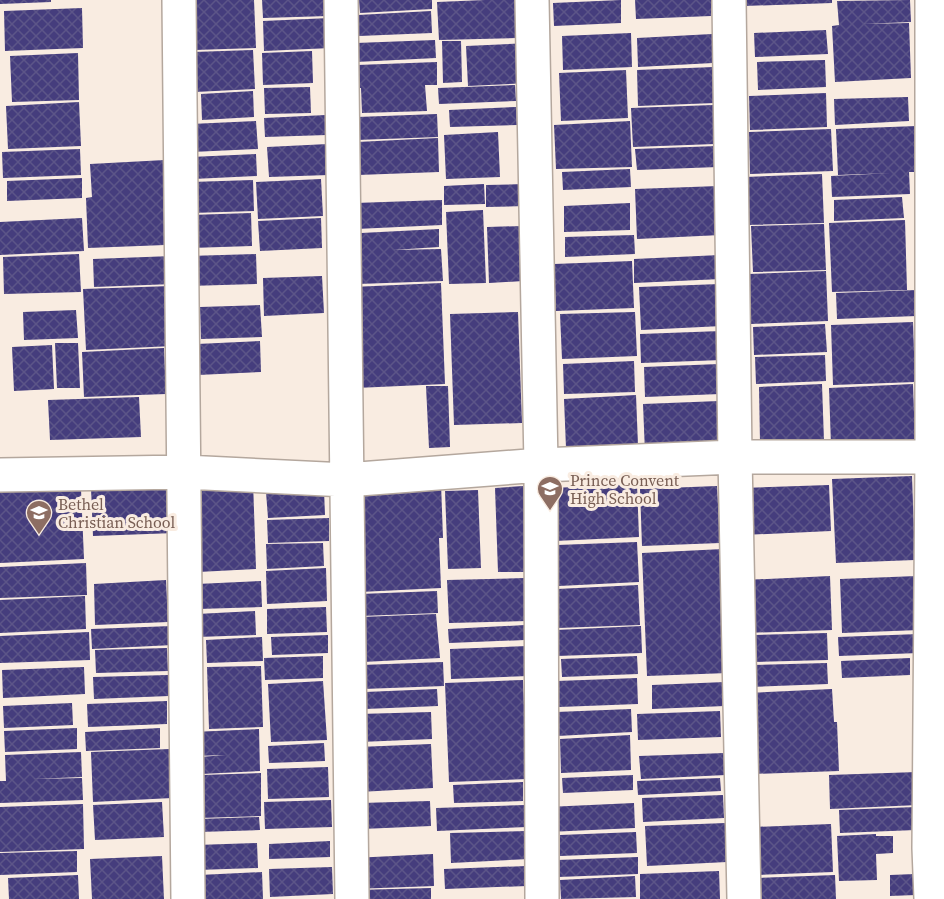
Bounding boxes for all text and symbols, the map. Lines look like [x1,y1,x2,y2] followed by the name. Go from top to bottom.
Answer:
[570,469,680,509] place label: Prince Convent High School
[535,474,565,512] school or university icon: Prince Convent High School
[58,493,175,533] place label: Bethel Christian School
[24,498,54,536] school or university icon: Bethel Christian School

